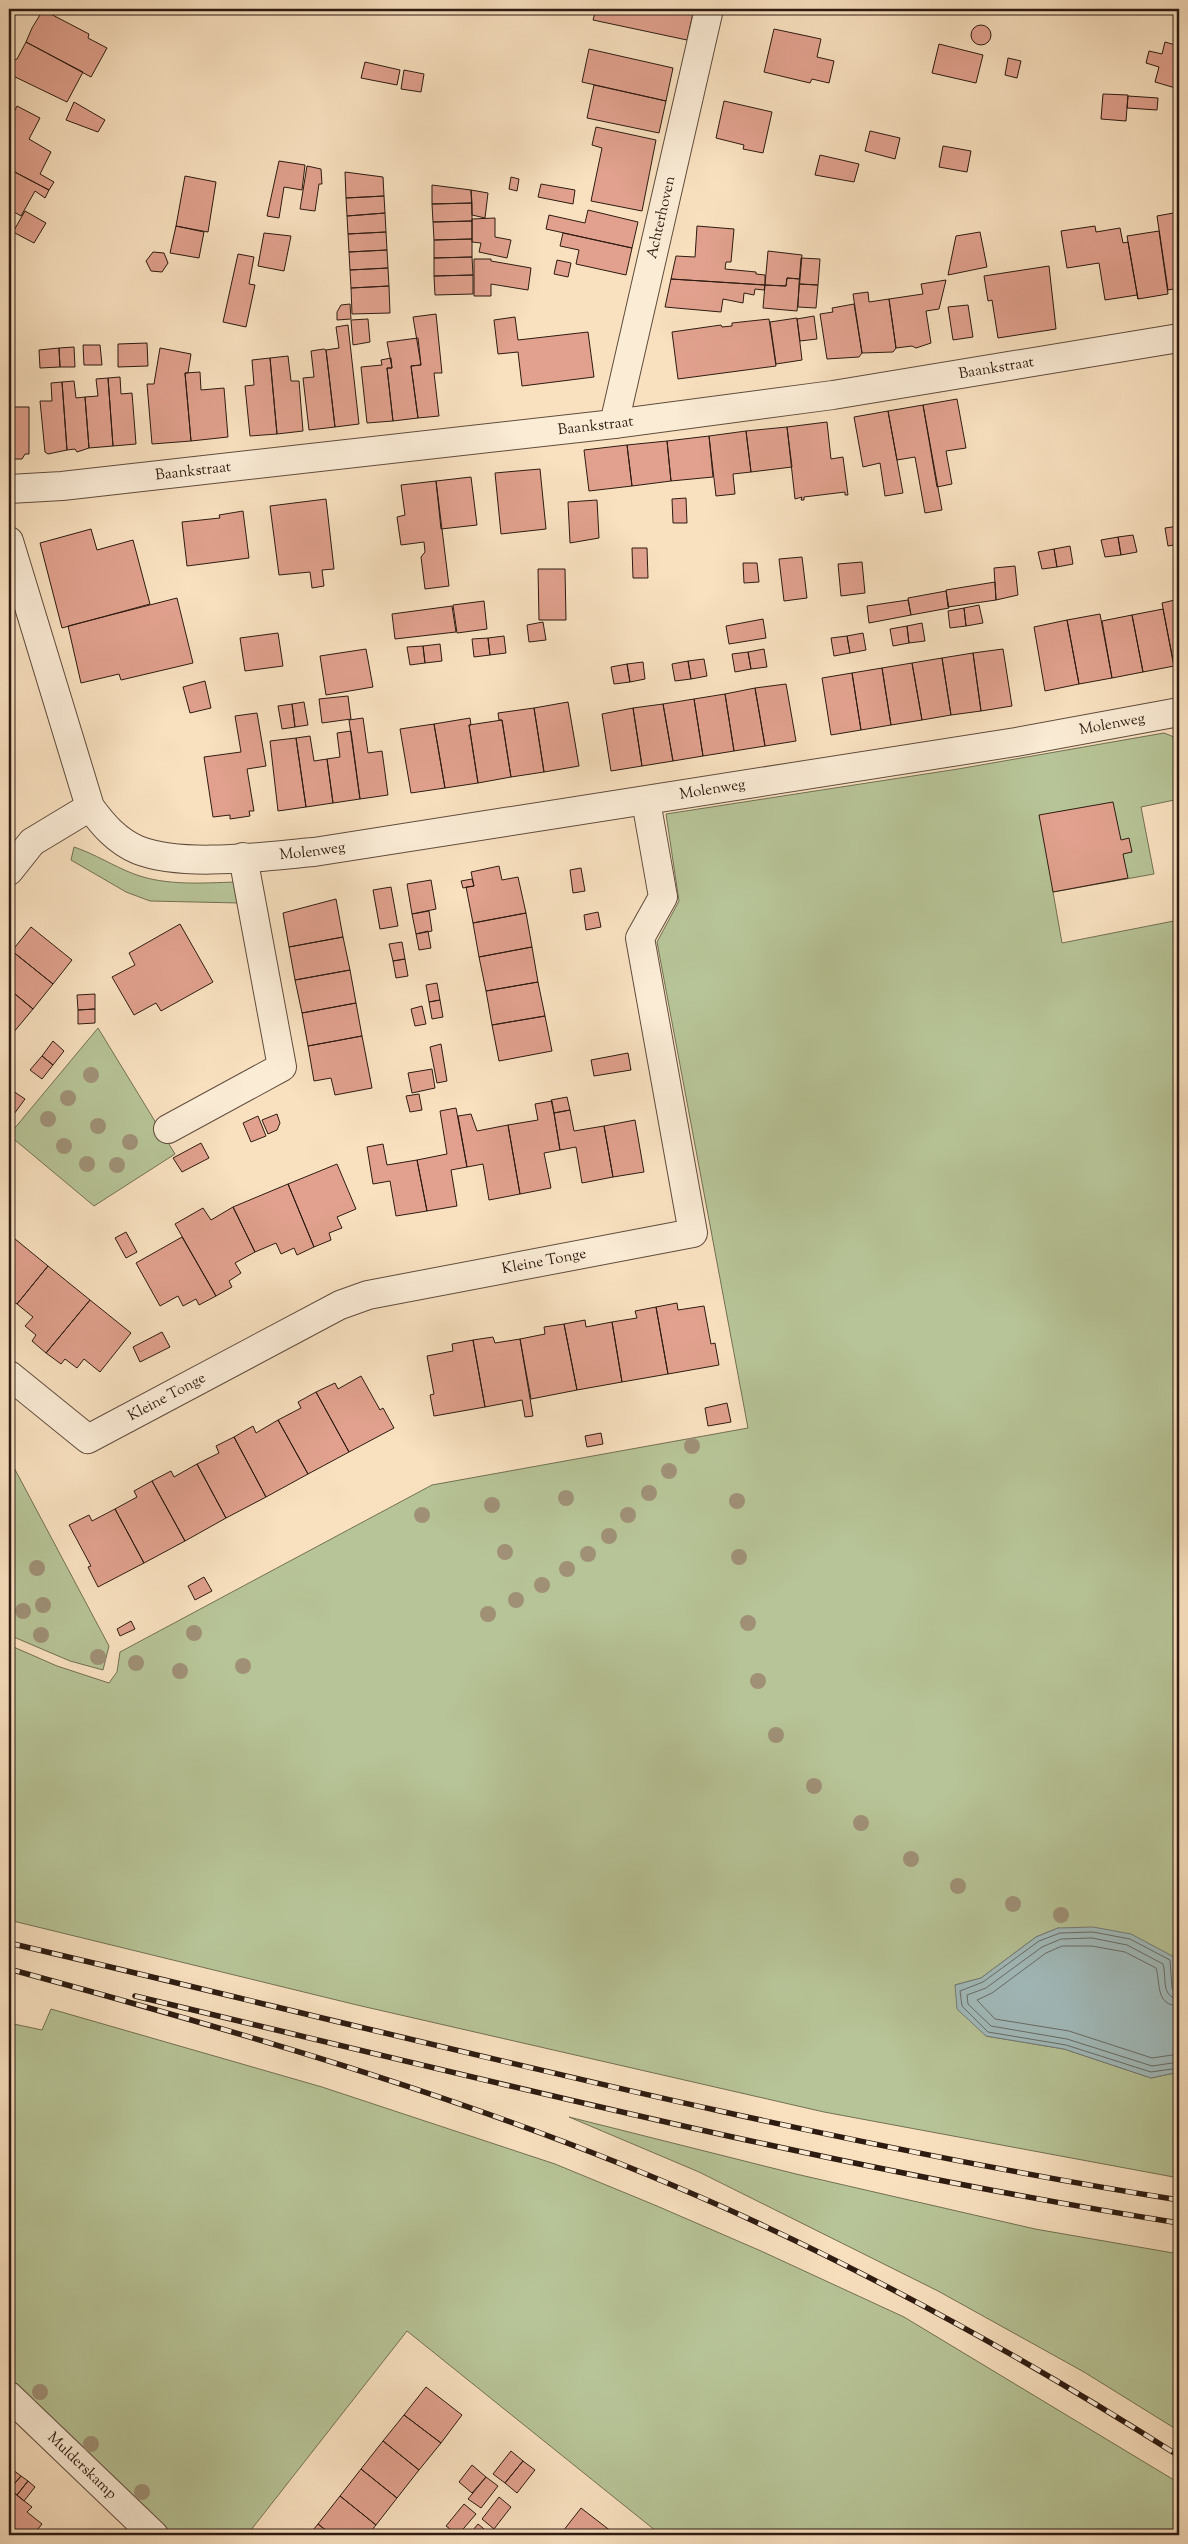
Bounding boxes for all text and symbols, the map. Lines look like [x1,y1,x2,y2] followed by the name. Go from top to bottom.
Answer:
[642,174,681,261] street label: Achterhoven
[957,352,1035,385] street label: Baankstraat
[557,411,635,441] street label: Baankstraat
[154,457,232,486] street label: Baankstraat
[1078,708,1147,741] street label: Molenweg
[678,774,747,805] street label: Molenweg
[279,837,347,866] street label: Molenweg
[500,1243,588,1280] street label: Kleine Tonge
[124,1368,210,1426] street label: Kleine Tonge
[43,2428,121,2504] street label: Mulderskamp

